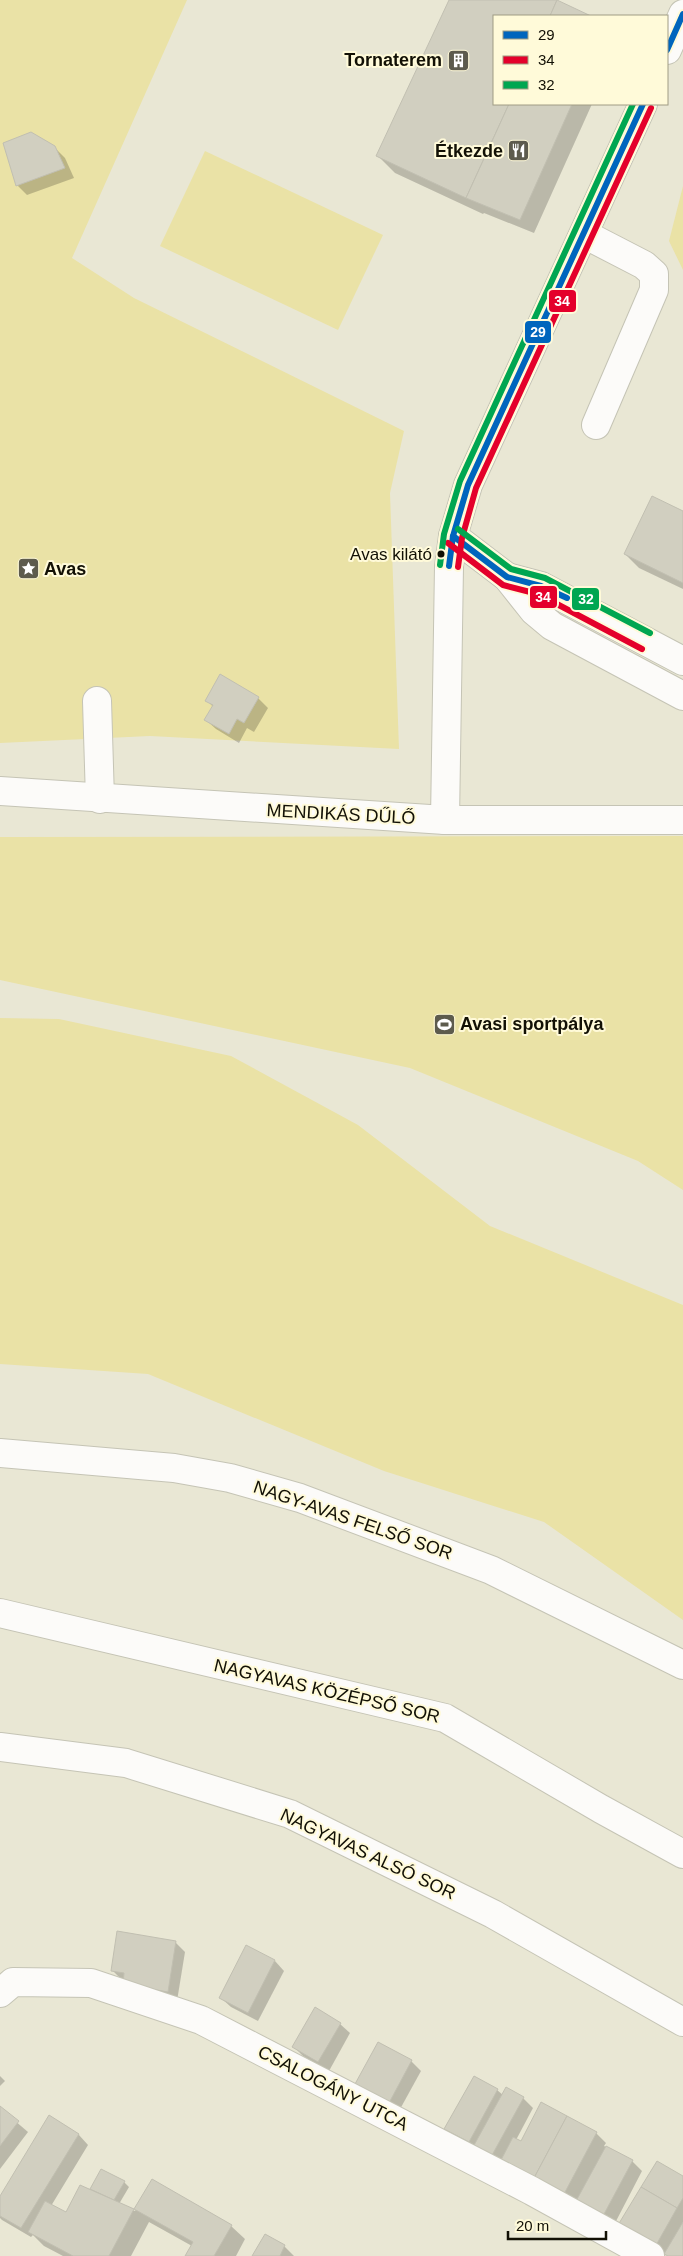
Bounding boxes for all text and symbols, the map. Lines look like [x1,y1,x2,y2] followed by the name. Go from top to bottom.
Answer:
[493,15,668,105] legend
[538,26,555,43] text: 29
[446,48,470,72] building icon: Tornaterem
[344,50,442,70] place label: Tornaterem
[538,51,555,68] text: 34
[538,76,555,93] text: 32
[507,139,531,163] restaurant icon: Étkezde
[435,140,503,161] place label: Étkezde
[548,289,577,313] line badge: 34
[554,293,570,309] text: 34
[524,320,552,344] line badge: 29
[530,324,546,340] text: 29
[350,545,432,564] place label: Avas kilátó
[436,549,446,559] marker: Avas kilátó
[16,557,40,581] place icon: Avas
[44,559,86,579] place label: Avas
[529,585,558,609] line badge: 34
[571,587,600,611] line badge: 32
[535,589,551,605] text: 34
[578,591,594,607] text: 32
[266,799,416,828] street label: MENDIKÁS DŰLŐ
[432,1012,456,1036] sports icon: Avasi sportpálya
[460,1014,604,1034] place label: Avasi sportpálya
[251,1476,455,1563] street label: NAGY-AVAS FELSŐ SOR
[212,1654,442,1727] street label: NAGYAVAS KÖZÉPSŐ SOR
[277,1804,459,1903] street label: NAGYAVAS ALSÓ SOR
[255,2041,411,2135] street label: CSALOGÁNY UTCA
[508,2208,606,2240] scale bar
[516,2217,549,2234] text: 20 m

